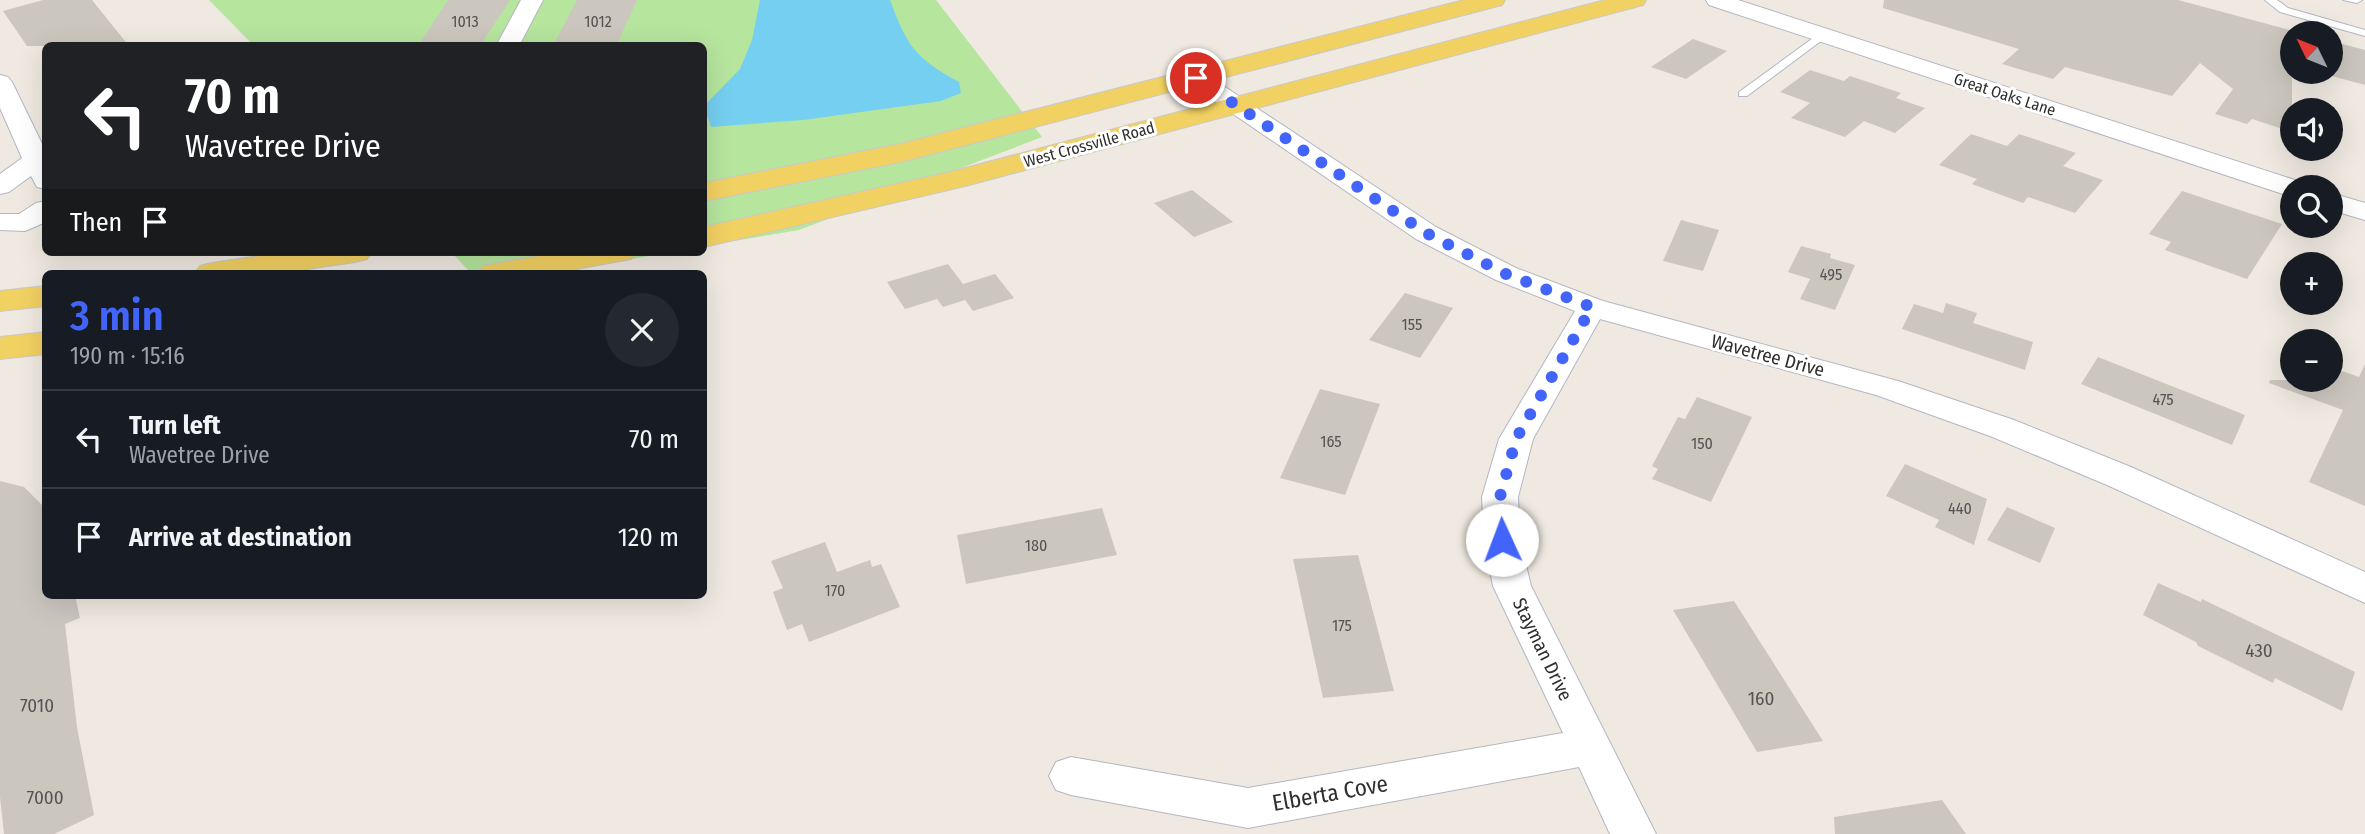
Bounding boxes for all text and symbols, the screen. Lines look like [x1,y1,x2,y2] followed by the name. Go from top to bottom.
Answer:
[451,12,479,31] house number: 1013
[584,12,612,31] house number: 1012
[2280,21,2343,84] north arrow
[2280,21,2343,392] map controls
[1166,48,1226,108] pin
[1177,59,1215,97] icon: arrive
[185,67,280,126] text: 70 m
[1952,69,2058,120] street label: Great Oaks Lane
[70,70,161,161] icon: left
[2280,98,2343,161] button: sound
[1022,118,1157,171] street label: West Crossville Road
[185,127,381,165] text: Wavetree Drive
[2280,175,2343,238] button: search
[136,203,174,241] icon: arrive
[70,207,122,238] text: Then
[2280,252,2343,315] button: +
[1820,265,1842,284] house number: 495
[70,291,164,341] text: 3 min
[605,293,679,367] button: close
[1402,315,1422,334] house number: 155
[1709,329,1827,382] street label: Wavetree Drive
[2280,329,2343,392] button: −
[70,342,185,370] text: 190 m · 15:16
[2152,390,2174,409] house number: 475
[129,410,221,441] text: Turn left
[70,420,108,458] icon: left
[629,424,679,455] text: 70 m
[1320,432,1342,451] house number: 165
[1691,434,1713,453] house number: 150
[129,441,270,469] text: Wavetree Drive
[1948,499,1972,518] house number: 440
[1465,503,1539,577] position arrow
[70,518,108,556] icon: arrive
[129,522,352,553] text: Arrive at destination
[618,522,679,553] text: 120 m
[1025,536,1047,555] house number: 180
[825,581,845,600] house number: 170
[1508,594,1577,704] street label: Stayman Drive
[1332,616,1352,635] house number: 175
[2245,639,2273,662] house number: 430
[1748,687,1774,710] house number: 160
[20,694,54,717] house number: 7010
[1270,769,1390,817] street label: Elberta Cove
[26,786,64,809] house number: 7000

